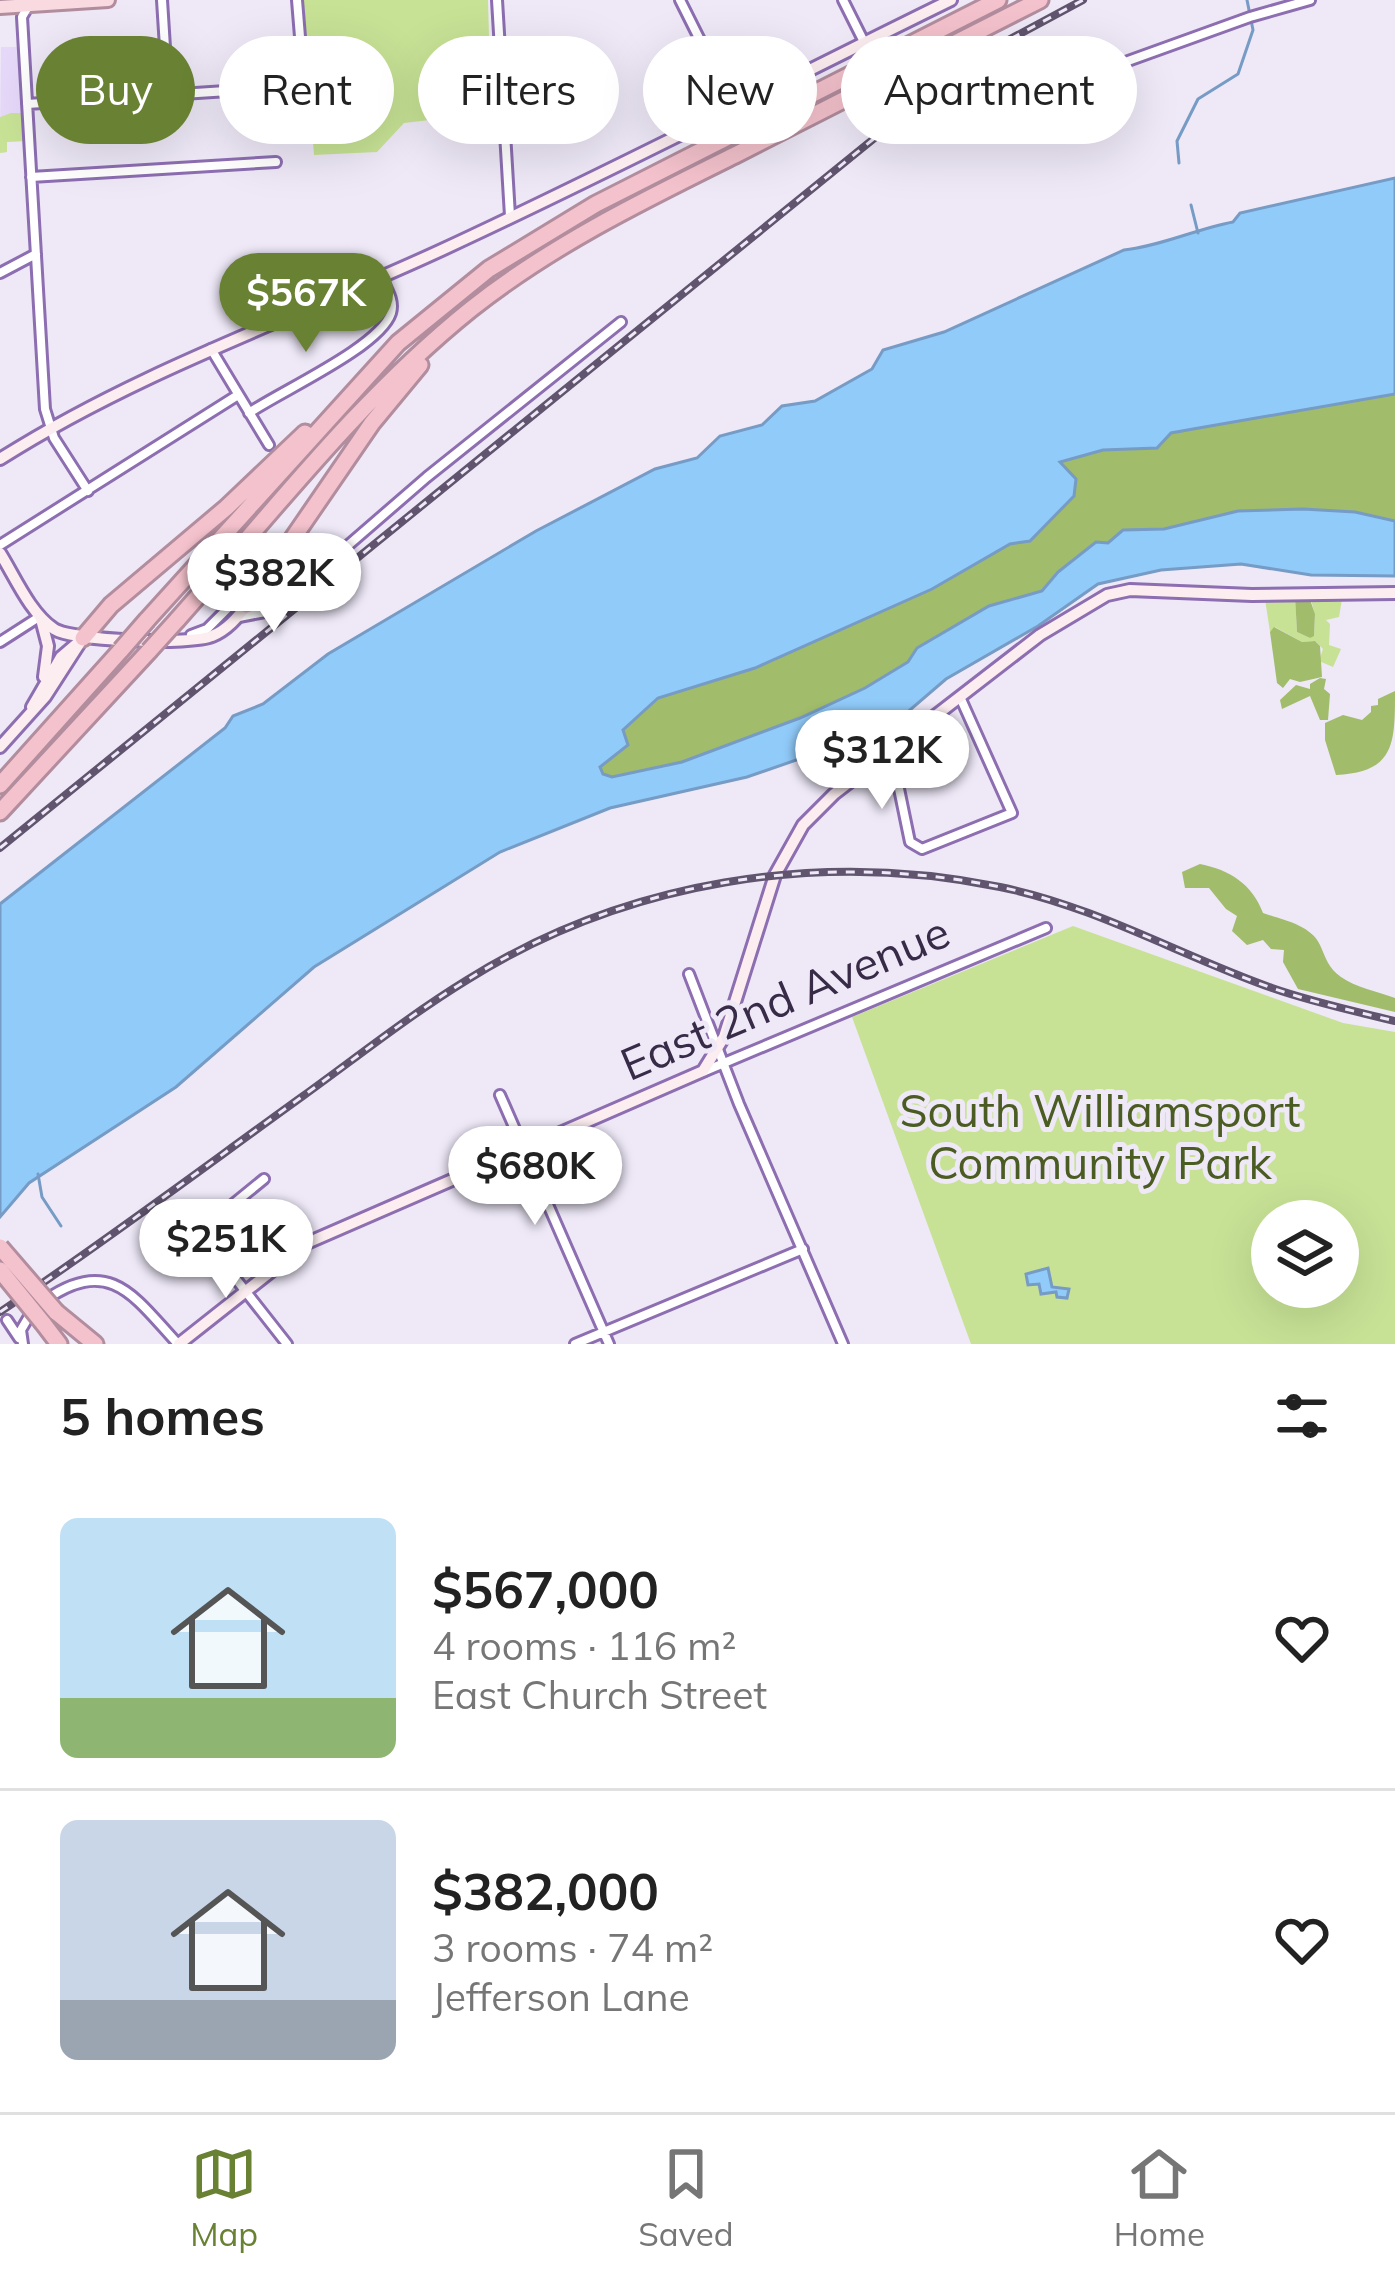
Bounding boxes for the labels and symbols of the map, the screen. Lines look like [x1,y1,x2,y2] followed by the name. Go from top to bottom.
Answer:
[222,253,390,355] pin: $567K
[190,533,358,635] pin: $382K
[798,710,966,812] pin: $312K
[612,903,957,1092] street label: East 2nd Avenue
[899,1082,1301,1190] park label: South Williamsport Community Park
[451,1126,619,1228] pin: $680K
[142,1199,310,1301] pin: $251K

